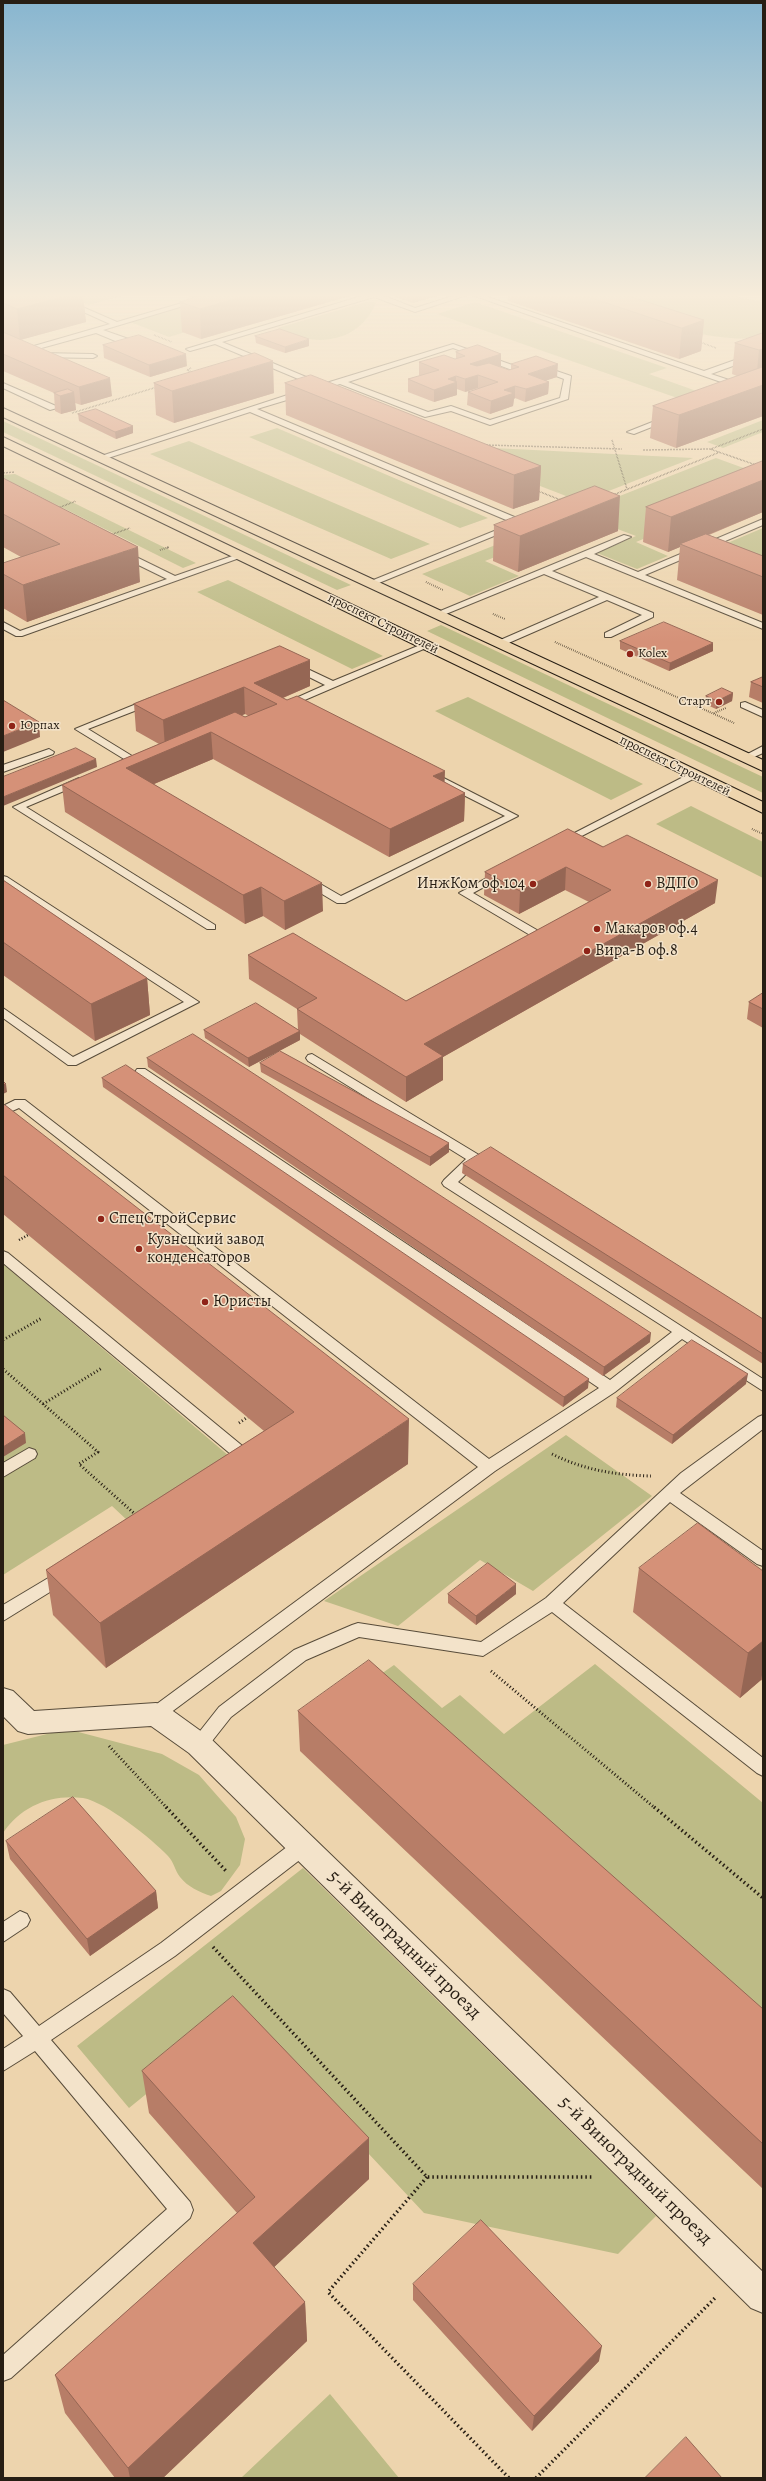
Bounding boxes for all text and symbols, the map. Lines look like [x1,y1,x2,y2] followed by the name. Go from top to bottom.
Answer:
[325,590,441,658] street label: проспект Строителей
[638,646,667,662] place label: Kolex
[625,649,635,659] marker: Kolex
[678,694,711,710] place label: Старт
[714,697,724,707] marker: Старт
[20,718,60,734] place label: Юрпах
[7,721,17,731] marker: Юрпах
[617,732,733,800] street label: проспект Строителей
[417,874,525,894] place label: ИнжКом оф.104
[656,874,698,894] place label: ВДПО
[528,879,538,889] marker: ИнжКом оф.104
[643,879,653,889] marker: ВДПО
[605,919,698,939] place label: Макаров оф.4
[592,924,602,934] marker: Макаров оф.4
[595,941,678,961] place label: Вира-В оф.8
[582,946,592,956] marker: Вира-В оф.8
[109,1209,236,1229] place label: СпецСтройСервис
[96,1214,106,1224] marker: СпецСтройСервис
[147,1230,264,1268] place label: Кузнецкий завод конденсаторов
[134,1244,144,1254] marker: Кузнецкий завод конденсаторов
[213,1292,271,1312] place label: Юристы
[200,1297,210,1307] marker: Юристы
[323,1866,485,2024] street label: 5-й Виноградный проезд
[554,2092,716,2250] street label: 5-й Виноградный проезд

